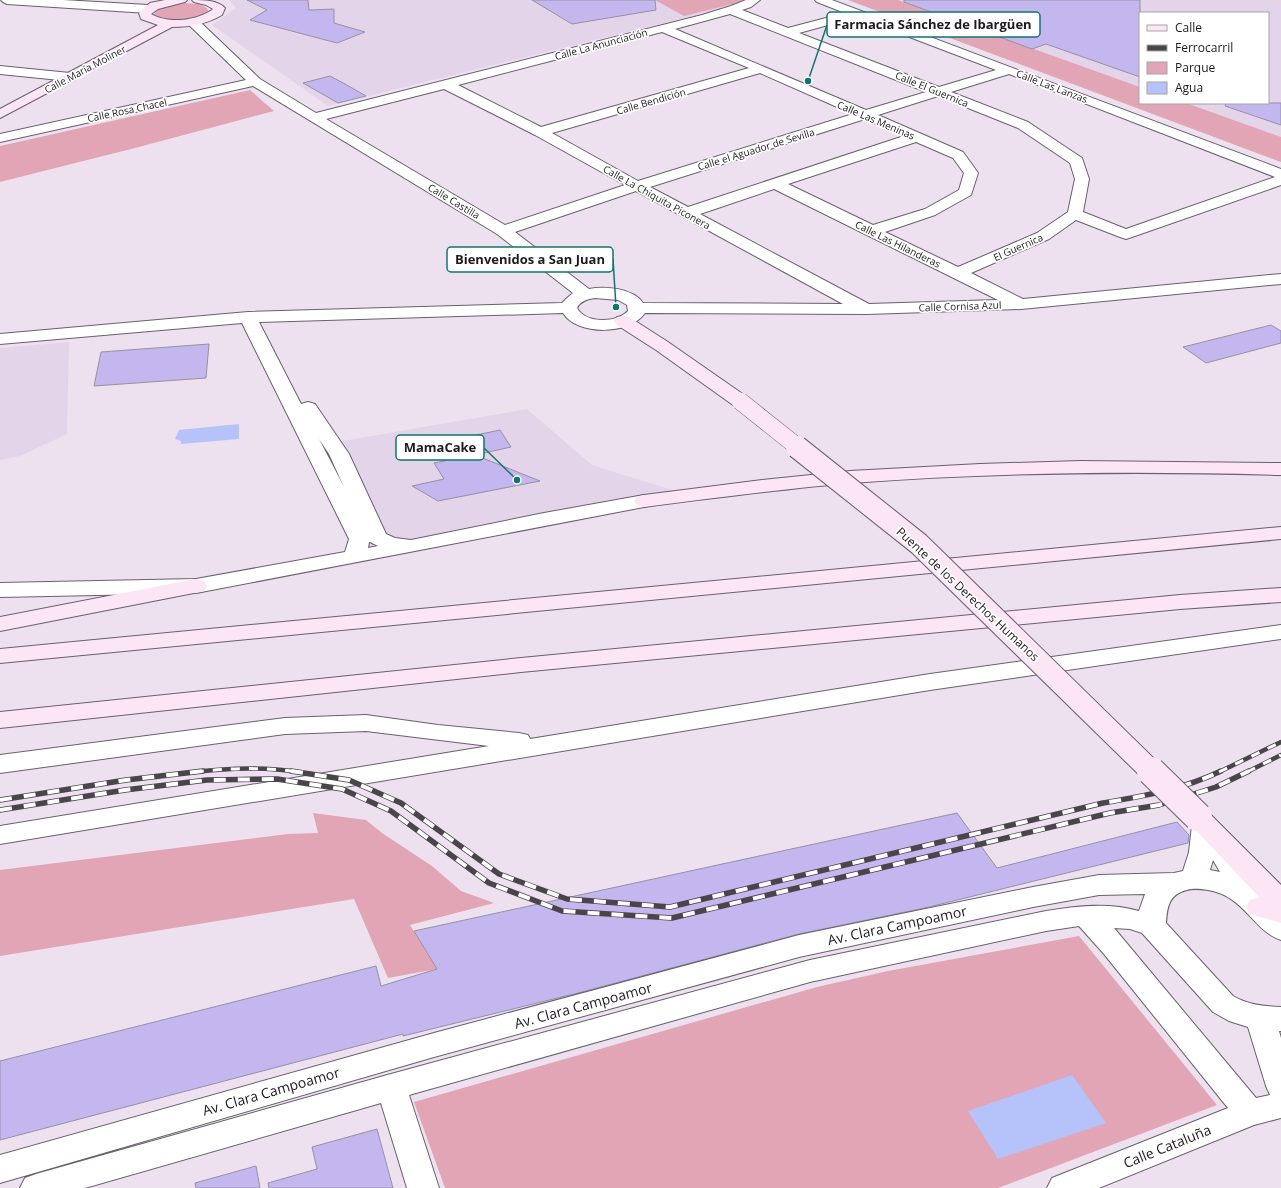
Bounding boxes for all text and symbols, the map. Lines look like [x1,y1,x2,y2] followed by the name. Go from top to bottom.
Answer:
[827,12,1040,37] callout: Farmacia Sánchez de Ibargüen
[1139,12,1269,104] legend
[834,15,1032,33] text: Farmacia Sánchez de Ibargüen
[1175,19,1202,36] text: Calle
[553,25,649,63] street label: Calle La Anunciación
[1175,39,1233,56] text: Ferrocarril
[42,42,128,96] street label: Calle María Moliner
[1175,59,1215,76] text: Parque
[1014,66,1090,106] street label: Calle Las Lanzas
[893,68,971,110] street label: Calle El Guernica
[1175,79,1203,96] text: Agua
[615,84,687,118] street label: Calle Bendición
[86,95,168,125] street label: Calle Rosa Chacel
[835,97,917,143] street label: Calle Las Meninas
[696,125,816,173] street label: Calle el Aguador de Sevilla
[601,162,713,232] street label: Calle La Chiquita Piconera
[425,180,483,222] street label: Calle Castilla
[853,217,943,271] street label: Calle Las Hilanderas
[991,230,1045,264] street label: El Guernica
[447,247,613,272] callout: Bienvenidos a San Juan
[455,250,605,268] text: Bienvenidos a San Juan
[918,298,1002,314] street label: Calle Cornisa Azul
[396,435,484,460] callout: MamaCake
[404,438,477,456] text: MamaCake
[893,523,1043,665] street label: Puente de los Derechos Humanos
[826,901,969,949] street label: Av. Clara Campoamor
[512,977,654,1033] street label: Av. Clara Campoamor
[200,1062,342,1120] street label: Av. Clara Campoamor
[1120,1120,1214,1172] street label: Calle Cataluña

